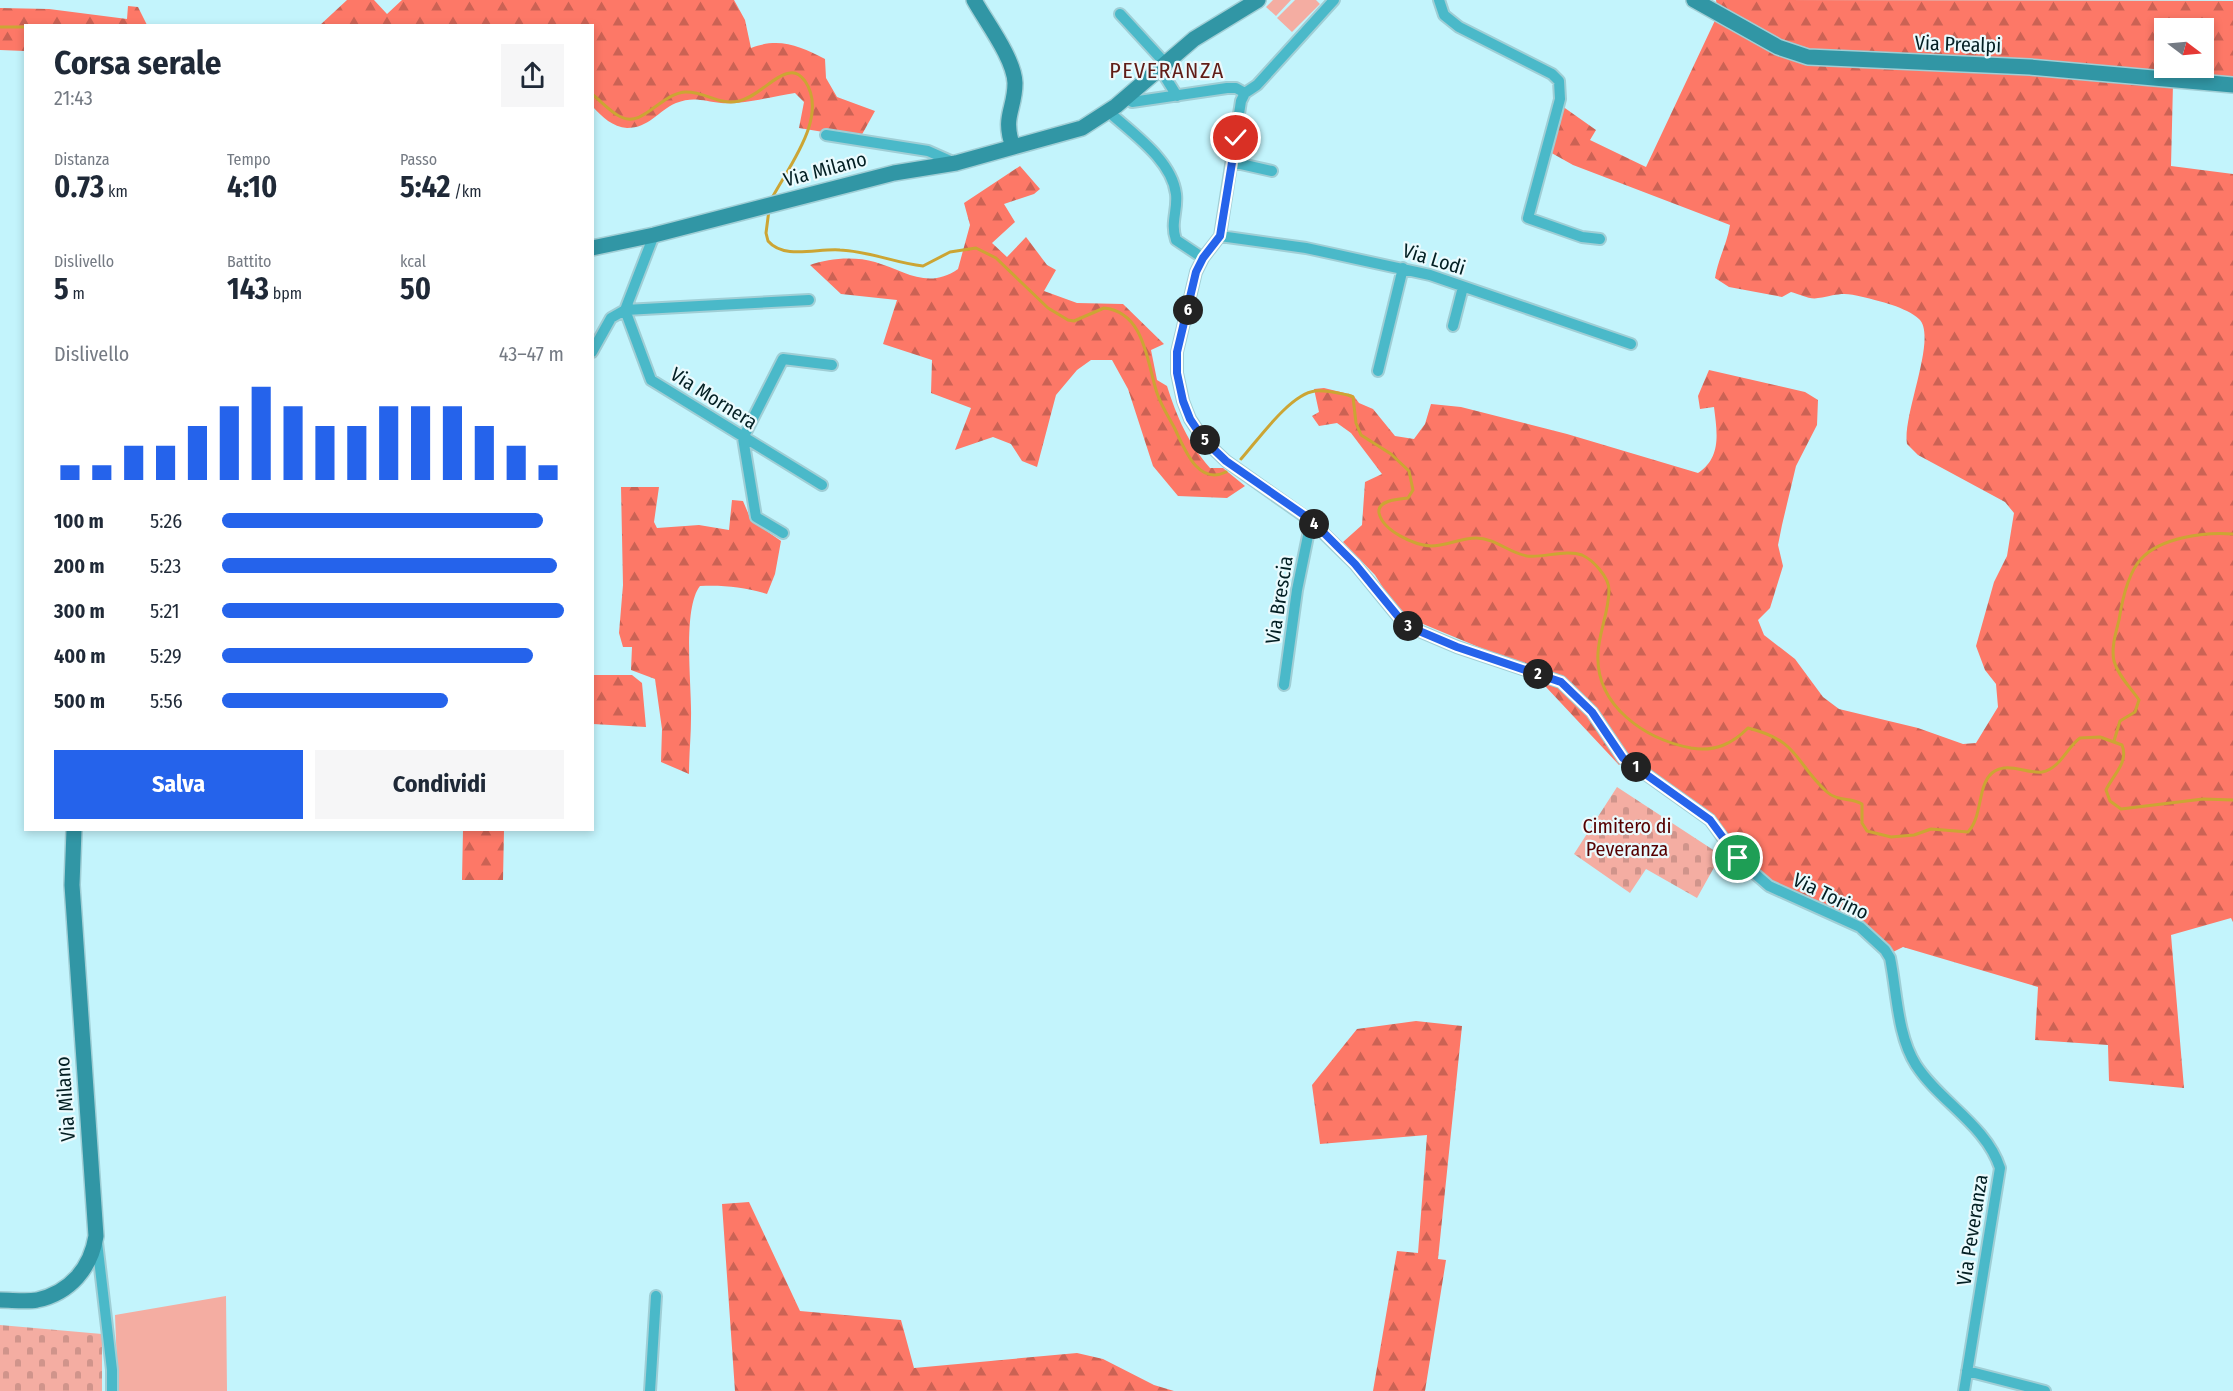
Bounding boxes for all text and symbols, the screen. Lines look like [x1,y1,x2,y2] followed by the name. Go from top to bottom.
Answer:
[2154,18,2214,78] north arrow
[2154,18,2214,78] map controls
[1914,30,2002,58] street label: Via Prealpi
[54,43,222,83] text: Corsa serale
[501,44,564,107] button: share
[1109,57,1225,84] district label: PEVERANZA
[54,86,93,110] text: 21:43
[1210,112,1261,163] pin
[1219,121,1252,154] icon: check
[781,146,869,192] street label: Via Milano
[54,150,110,169] text: Distanza
[227,150,271,169] text: Tempo
[400,150,437,169] text: Passo
[54,169,104,205] text: 0.73
[227,169,277,205] text: 4:10
[400,169,450,205] text: 5:42
[104,182,128,201] text: km
[450,182,481,201] text: /km
[1400,238,1468,280] street label: Via Lodi
[54,252,114,271] text: Dislivello
[227,252,272,271] text: Battito
[400,252,426,271] text: kcal
[54,271,69,307] text: 5
[227,271,269,307] text: 143
[400,271,431,307] text: 50
[69,284,85,303] text: m
[269,284,302,303] text: bpm
[1173,295,1203,325] pin: 6
[1184,300,1192,319] text: 6
[54,342,129,366] text: Dislivello
[499,342,564,366] text: 43–47 m
[666,362,762,434] street label: Via Mornera
[1190,425,1220,455] pin: 5
[1201,430,1209,449] text: 5
[54,509,104,533] text: 100 m
[150,509,182,533] text: 5:26
[1299,509,1329,539] pin: 4
[1310,514,1318,533] text: 4
[54,554,105,578] text: 200 m
[150,554,181,578] text: 5:23
[1260,554,1298,646] street label: Via Brescia
[54,599,105,623] text: 300 m
[150,599,180,623] text: 5:21
[1393,611,1423,641] pin: 3
[1404,616,1412,635] text: 3
[54,644,106,668] text: 400 m
[150,644,182,668] text: 5:29
[1523,659,1553,689] pin: 2
[1534,664,1542,683] text: 2
[54,689,105,713] text: 500 m
[150,689,183,713] text: 5:56
[54,750,303,819] button: Salva
[315,750,564,819] button: Condividi
[1621,752,1651,782] pin: 1
[1633,757,1639,776] text: 1
[1582,814,1672,861] park label: Cimitero di Peveranza
[1712,832,1763,883] pin
[1721,841,1754,874] icon: arrive
[1789,867,1873,925] street label: Via Torino
[50,1056,80,1142] street label: Via Milano
[1951,1173,1993,1287] street label: Via Peveranza

